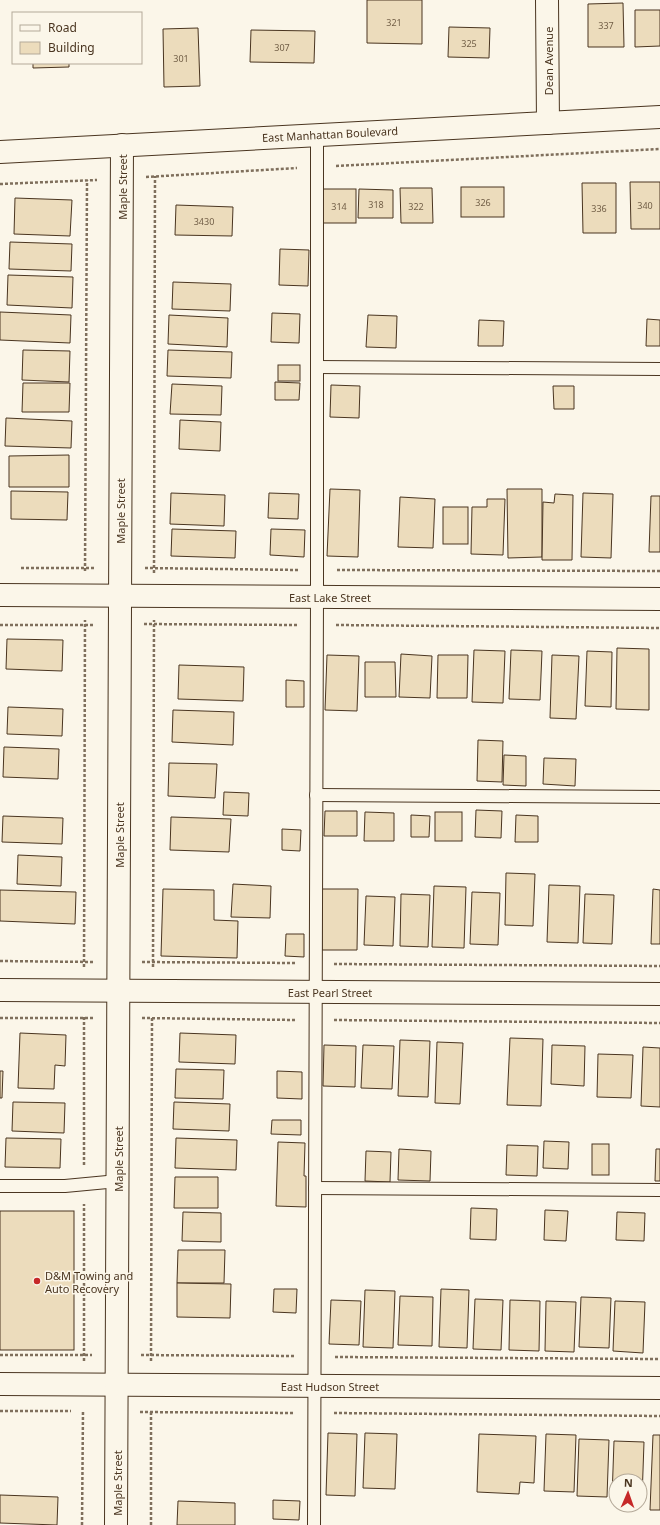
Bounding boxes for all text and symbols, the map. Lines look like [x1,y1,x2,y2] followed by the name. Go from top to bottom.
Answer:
[12,12,142,64] legend
[386,16,402,29] house number: 321
[48,19,77,36] text: Road
[598,19,614,32] house number: 337
[541,27,556,95] street label: Dean Avenue
[461,37,477,50] house number: 325
[48,39,95,56] text: Building
[274,41,290,54] house number: 307
[173,52,189,65] house number: 301
[262,123,398,145] street label: East Manhattan Boulevard
[115,154,130,220] street label: Maple Street
[475,196,491,209] house number: 326
[368,198,384,211] house number: 318
[637,199,653,212] house number: 340
[331,200,347,213] house number: 314
[408,200,424,213] house number: 322
[591,202,607,215] house number: 336
[194,215,214,228] house number: 3430
[113,478,128,544] street label: Maple Street
[289,590,371,605] street label: East Lake Street
[112,802,127,868] street label: Maple Street
[288,985,372,1000] street label: East Pearl Street
[111,1126,126,1192] street label: Maple Street
[45,1268,133,1296] place label: D&M Towing and Auto Recovery
[32,1276,42,1286] marker: D&M Towing and Auto Recovery
[281,1379,379,1394] street label: East Hudson Street
[110,1450,125,1516] street label: Maple Street
[608,1473,648,1513] north arrow
[624,1475,633,1490] text: N

